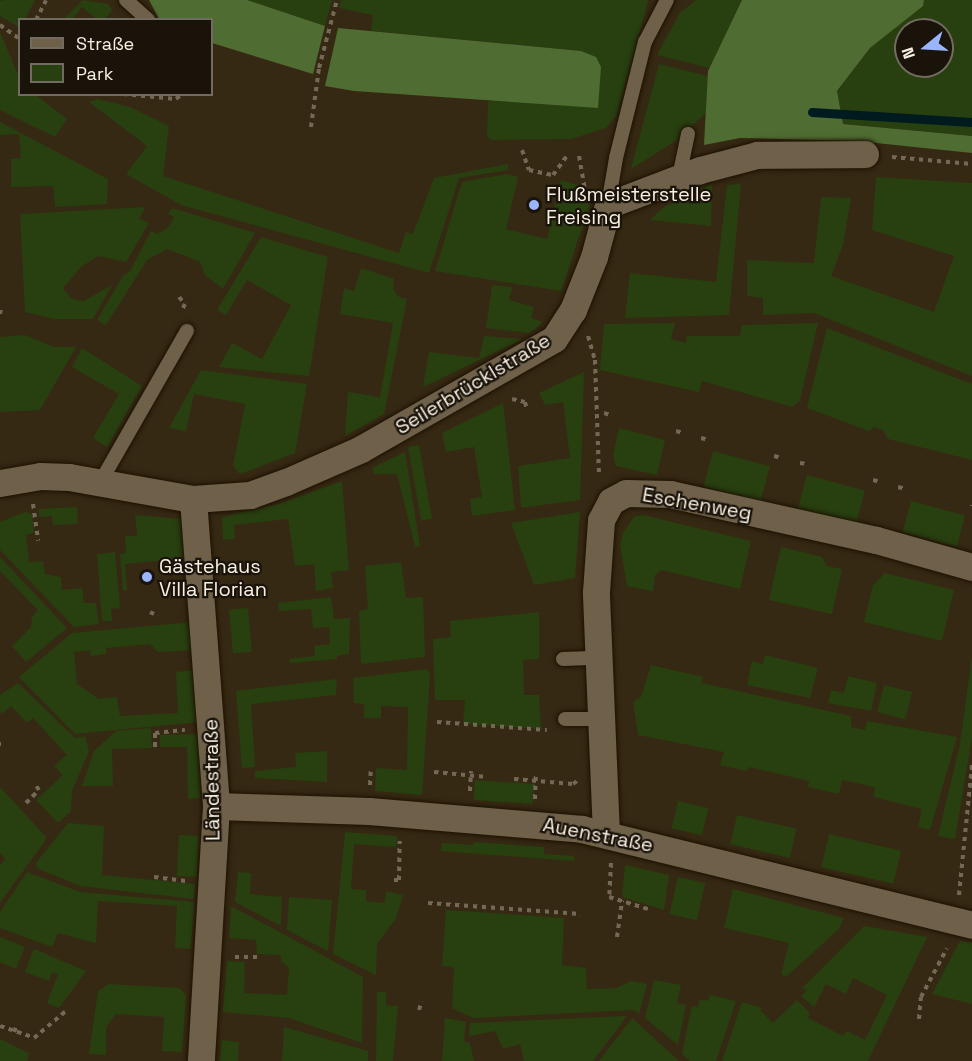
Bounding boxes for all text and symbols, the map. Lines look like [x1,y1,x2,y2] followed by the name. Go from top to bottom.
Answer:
[18,18,213,96] legend
[894,18,954,78] north arrow
[76,32,134,55] text: Straße
[897,45,920,61] text: N
[76,62,113,85] text: Park
[546,182,711,229] place label: Flußmeisterstelle Freising
[527,198,541,212] marker: Flußmeisterstelle Freising
[391,328,555,440] street label: Seilerbrücklstraße
[640,483,754,525] street label: Eschenweg
[159,554,267,601] place label: Gästehaus Villa Florian
[140,570,154,584] marker: Gästehaus Villa Florian
[199,719,225,841] street label: Ländestraße
[541,813,655,857] street label: Auenstraße

